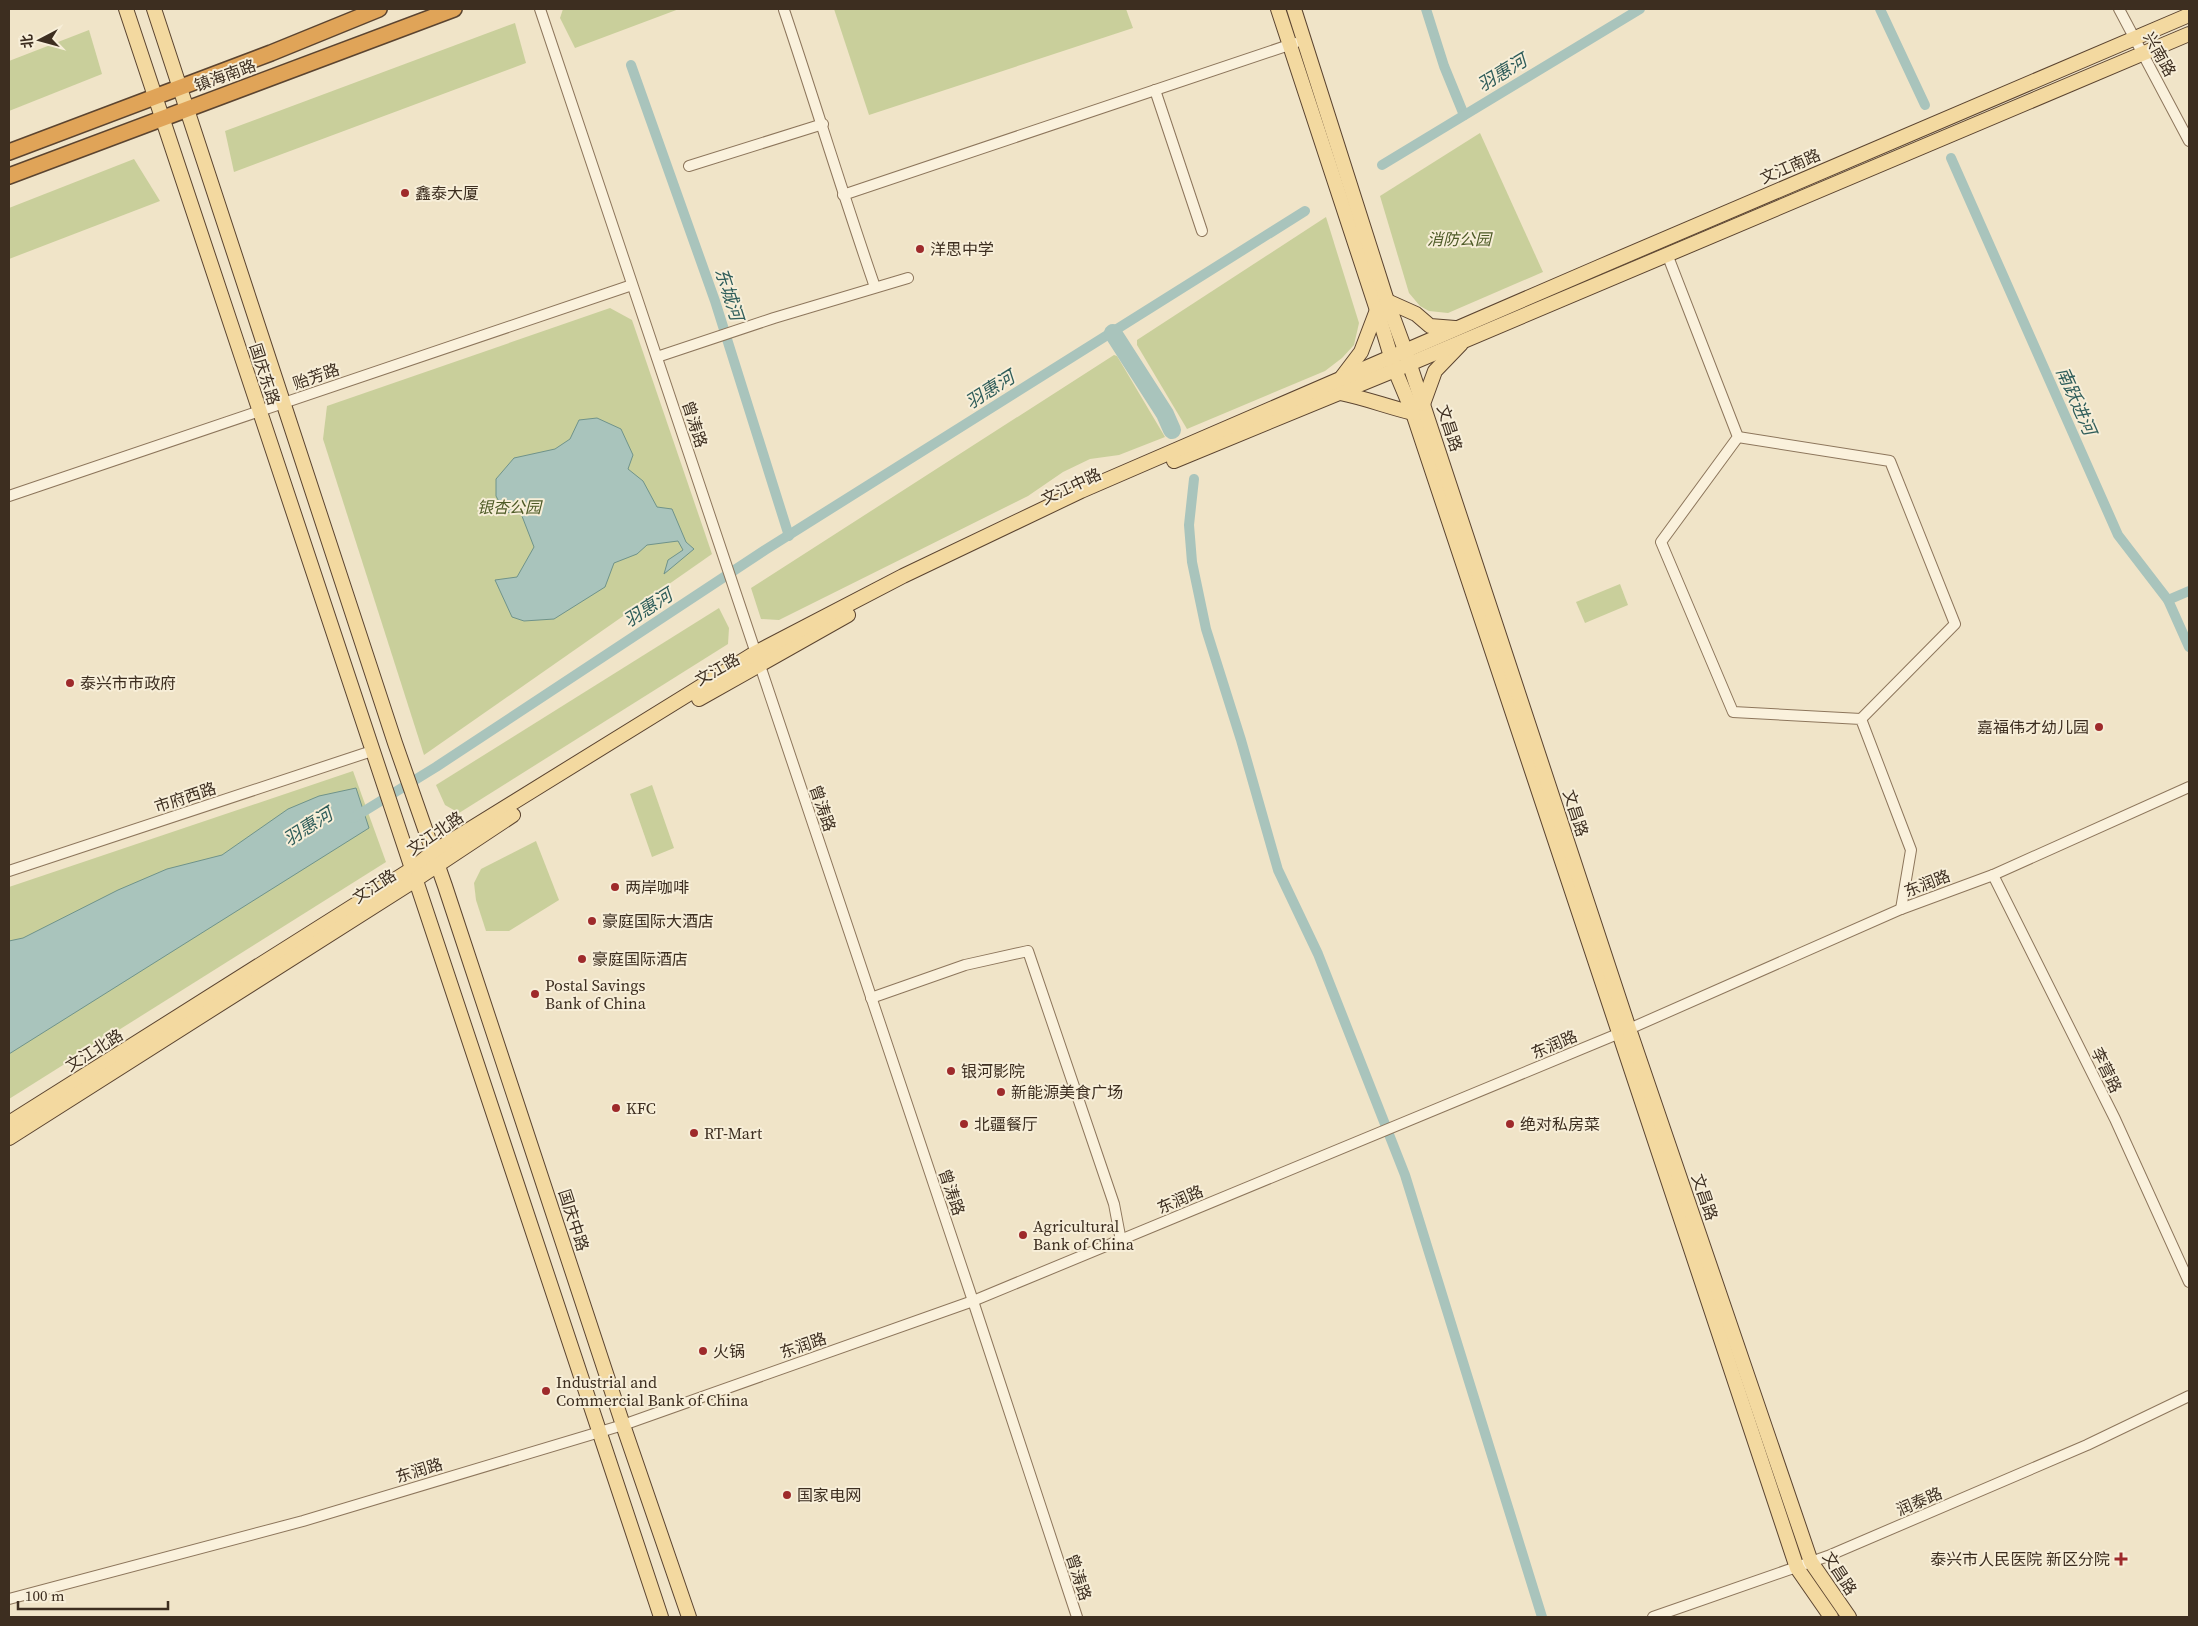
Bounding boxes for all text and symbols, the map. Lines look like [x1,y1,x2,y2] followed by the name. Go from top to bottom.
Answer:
[15,15,65,65] north arrow
[2139,28,2181,80] street label: 兴南路
[16,33,38,49] text: 北
[1472,46,1534,97] water label: 羽惠河
[191,54,259,96] street label: 镇海南路
[1756,143,1824,189] street label: 文江南路
[415,182,479,204] place label: 鑫泰大厦
[399,187,411,199] marker: 鑫泰大厦
[1427,228,1493,250] park label: 消防公园
[930,238,994,260] place label: 洋思中学
[914,243,926,255] marker: 洋思中学
[709,264,751,326] water label: 东城河
[245,340,285,408] street label: 国庆东路
[290,358,342,394] street label: 贻芳路
[960,363,1022,414] water label: 羽惠河
[2050,363,2104,442] water label: 南跃进河
[677,398,713,450] street label: 曾涛路
[1432,402,1468,454] street label: 文昌路
[1037,463,1105,509] street label: 文江中路
[477,496,543,518] park label: 银杏公园
[618,581,680,633] water label: 羽惠河
[691,648,743,690] street label: 文江路
[80,672,176,694] place label: 泰兴市市政府
[64,677,76,689] marker: 泰兴市市政府
[1977,716,2089,738] place label: 嘉福伟才幼儿园
[2093,721,2105,733] marker: 嘉福伟才幼儿园
[151,777,219,817] street label: 市府西路
[805,782,841,834] street label: 曾涛路
[1558,787,1594,839] street label: 文昌路
[278,800,340,851] water label: 羽惠河
[402,806,468,860] street label: 文江北路
[348,864,400,908] street label: 文江路
[1901,864,1953,902] street label: 东润路
[625,876,689,898] place label: 两岸咖啡
[609,881,621,893] marker: 两岸咖啡
[602,910,714,932] place label: 豪庭国际大酒店
[586,915,598,927] marker: 豪庭国际大酒店
[592,948,688,970] place label: 豪庭国际酒店
[576,953,588,965] marker: 豪庭国际酒店
[545,974,647,1014] place label: Postal Savings Bank of China
[529,988,541,1000] marker: Postal Savings Bank of China
[61,1024,127,1076] street label: 文江北路
[1528,1024,1580,1064] street label: 东润路
[2087,1044,2127,1096] street label: 李营路
[961,1060,1025,1082] place label: 银河影院
[945,1065,957,1077] marker: 银河影院
[1011,1081,1123,1103] place label: 新能源美食广场
[995,1086,1007,1098] marker: 新能源美食广场
[626,1097,656,1119] place label: KFC
[610,1102,622,1114] marker: KFC
[974,1113,1038,1135] place label: 北疆餐厅
[1520,1113,1600,1135] place label: 绝对私房菜
[958,1118,970,1130] marker: 北疆餐厅
[1504,1118,1516,1130] marker: 绝对私房菜
[704,1122,763,1144] place label: RT-Mart
[688,1127,700,1139] marker: RT-Mart
[934,1166,970,1218] street label: 曾涛路
[1687,1171,1723,1223] street label: 文昌路
[1154,1179,1206,1219] street label: 东润路
[554,1186,594,1254] street label: 国庆中路
[1033,1215,1135,1255] place label: Agricultural Bank of China
[1017,1229,1029,1241] marker: Agricultural Bank of China
[777,1327,829,1363] street label: 东润路
[713,1340,745,1362] place label: 火锅
[697,1345,709,1357] marker: 火锅
[556,1371,749,1411] place label: Industrial and Commercial Bank of China
[540,1385,552,1397] marker: Industrial and Commercial Bank of China
[393,1452,445,1488] street label: 东润路
[1893,1481,1945,1521] street label: 润泰路
[797,1484,861,1506] place label: 国家电网
[781,1489,793,1501] marker: 国家电网
[1818,1547,1862,1599] street label: 文昌路
[1930,1548,2110,1570] place label: 泰兴市人民医院 新区分院
[1061,1551,1097,1603] street label: 曾涛路
[2114,1552,2128,1566] marker: 泰兴市人民医院 新区分院
[18,1578,168,1610] scale bar
[25,1585,65,1606] text: 100 m

